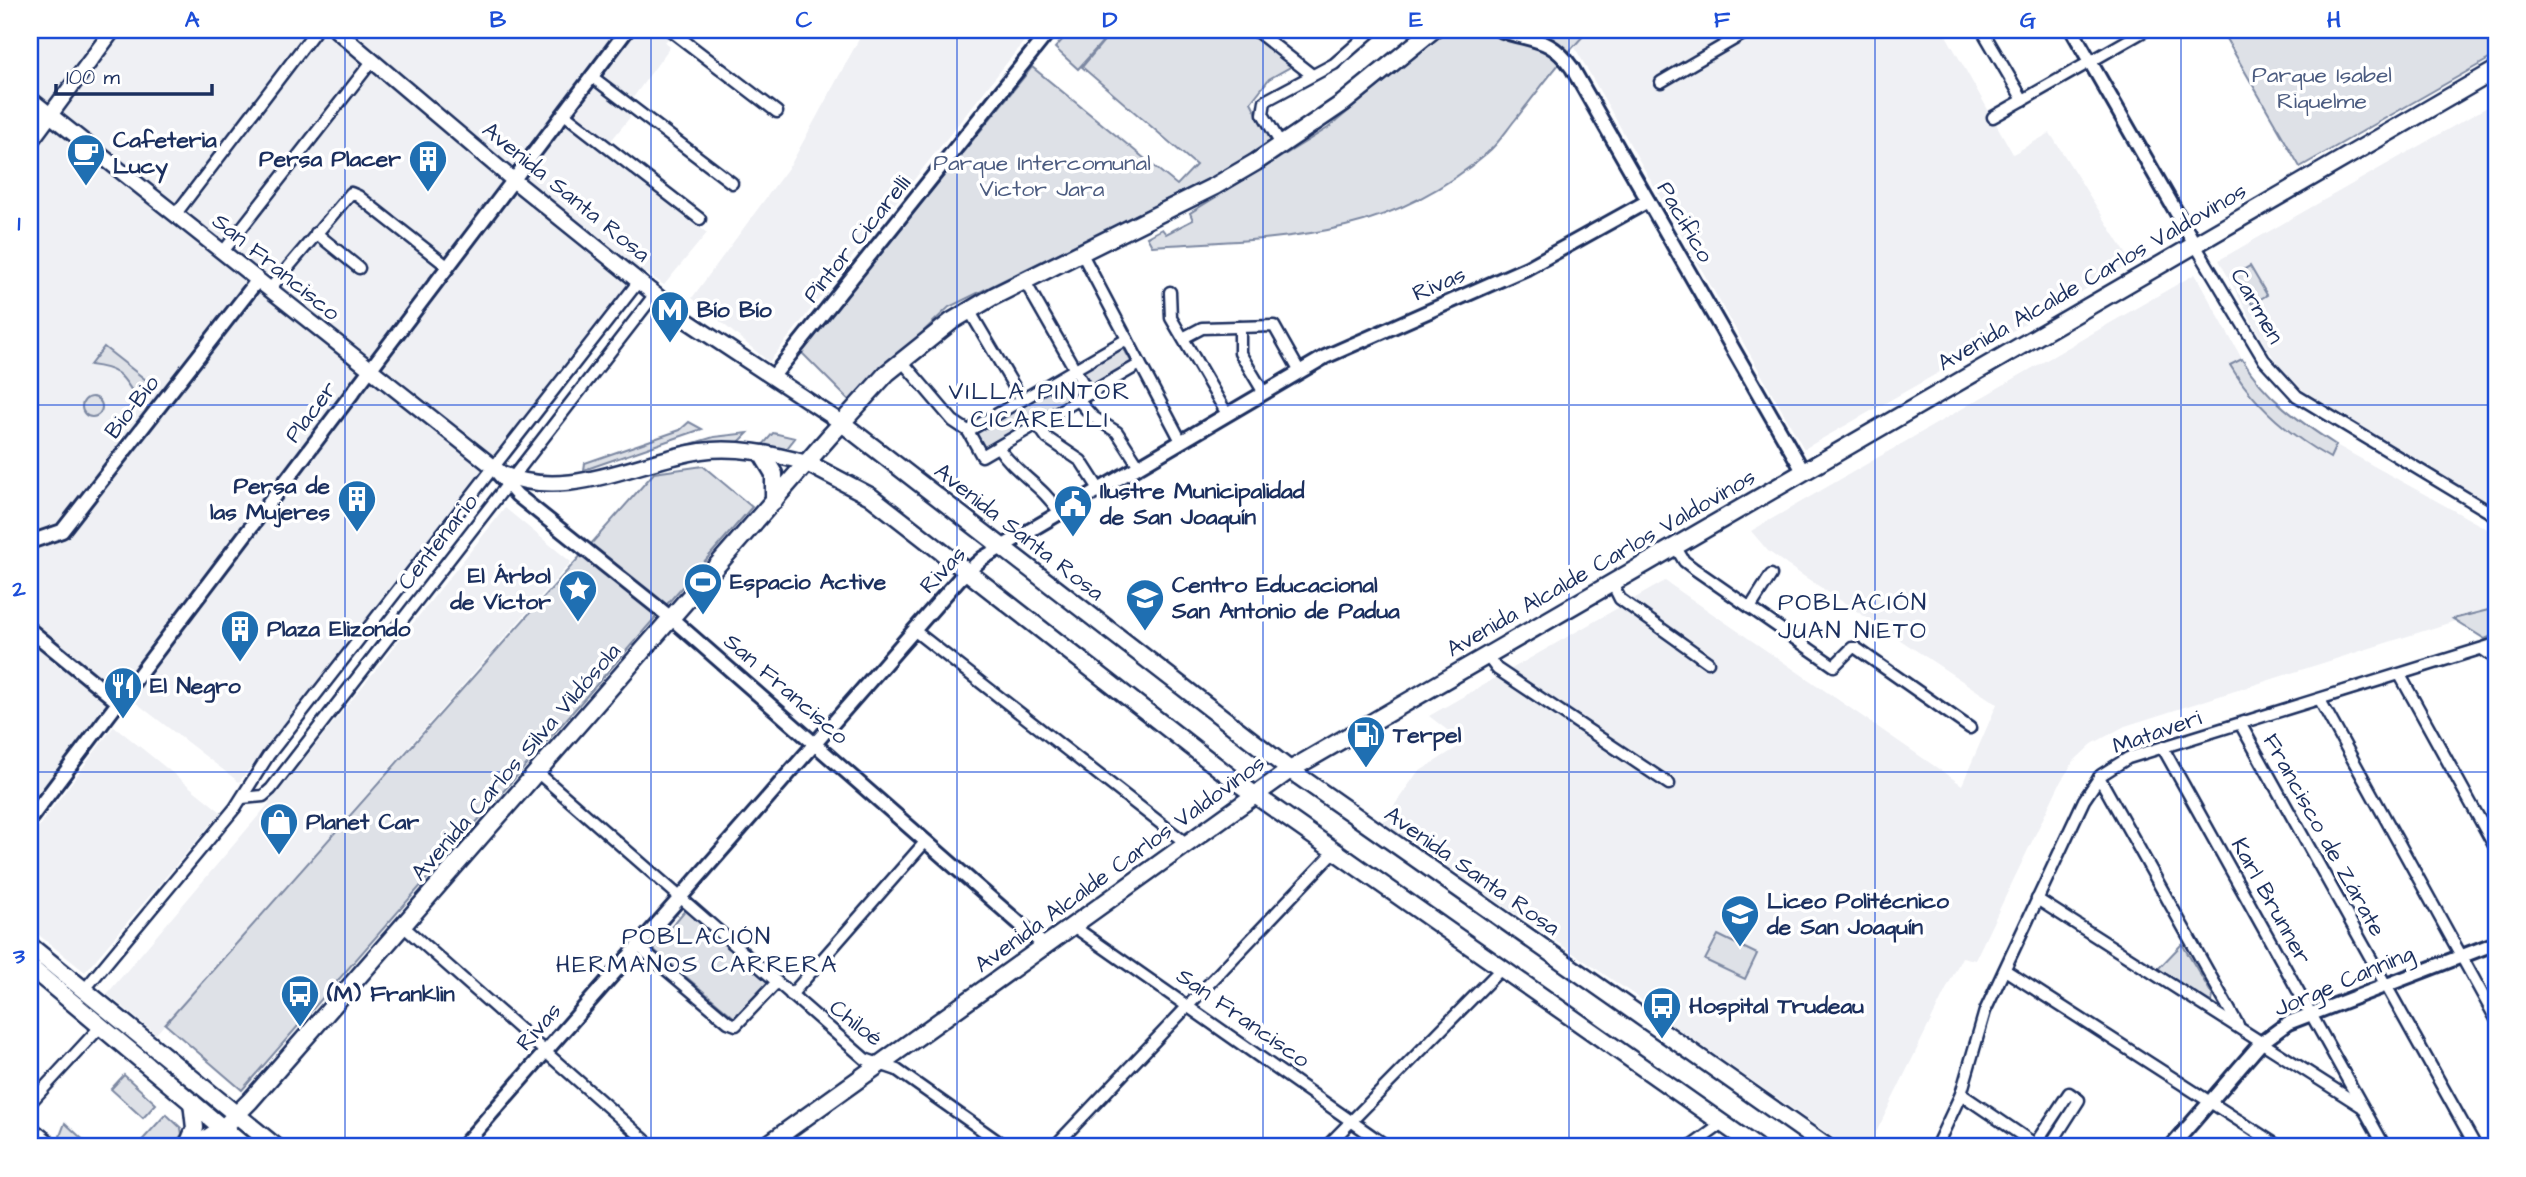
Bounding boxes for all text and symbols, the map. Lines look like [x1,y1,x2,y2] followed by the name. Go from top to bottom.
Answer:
[185,4,200,36] text: A
[490,4,507,36] text: B
[796,4,813,36] text: C
[1103,4,1118,36] text: D
[1409,4,1423,36] text: E
[1714,4,1731,36] text: F
[2020,4,2036,36] text: G
[2327,4,2341,36] text: H
[56,52,212,96] scale bar
[2252,59,2392,117] park label: Parque Isabel Riquelme
[66,63,121,92] text: 100 m
[475,114,657,270] street label: Avenida Santa Rosa
[113,124,217,184] place label: Cafeteria Lucy
[65,132,107,187] cafe icon: Cafeteria Lucy
[407,138,449,193] building icon: Persa Placer
[259,143,401,175] place label: Persa Placer
[933,147,1151,205] park label: Parque Intercomunal Victor Jara
[796,168,919,310] street label: Pintor Cicarelli
[1649,175,1721,269] street label: Pacifico
[1931,175,2253,379] street label: Avenida Alcalde Carlos Valdovinos
[205,205,347,329] street label: San Francisco
[18,207,21,239] text: 1
[1407,259,1471,309] street label: Rivas
[2223,262,2291,350] street label: Carmen
[649,289,691,344] metro station icon: Bío Bío
[697,294,772,326] place label: Bío Bío
[97,368,167,445] street label: Bio-Bio
[277,374,345,449] street label: Placer
[948,375,1132,437] district label: VILLA PINTOR CICARELLI
[927,455,1111,609] street label: Avenida Santa Rosa
[1440,461,1762,665] street label: Avenida Alcalde Carlos Valdovinos
[210,470,331,528] place label: Persa de las Mujeres
[1099,475,1305,533] place label: Ilustre Municipalidad de San Joaquín
[336,478,378,533] building icon: Persa de las Mujeres
[1052,483,1094,538] public building icon: Ilustre Municipalidad de San Joaquín
[390,487,486,597] street label: Centenario
[912,539,974,601] street label: Rivas
[449,560,551,618] place label: El Árbol de Víctor
[682,561,724,616] sports icon: Espacio Active
[730,566,887,598] place label: Espacio Active
[557,568,599,623] place icon: El Árbol de Víctor
[1171,569,1400,627] place label: Centro Educacional San Antonio de Padua
[11,573,26,605] text: 2
[1124,577,1166,632] school or university icon: Centro Educacional San Antonio de Padua
[1778,586,1928,648] district label: POBLACIÓN JUAN NIETO
[219,608,261,663] building icon: Plaza Elizondo
[267,613,411,645] place label: Plaza Elizondo
[717,626,855,752] street label: San Francisco
[404,636,628,888] street label: Avenida Carlos Silva Vildósola
[102,665,144,720] restaurant icon: El Negro
[150,670,241,703] place label: El Negro
[2108,702,2206,762] street label: Mataveri
[1345,714,1387,769] fuel station icon: Terpel
[1392,719,1462,751] place label: Terpel
[2255,728,2393,942] street label: Francisco de Zárate
[968,748,1272,980] street label: Avenida Alcalde Carlos Valdovinos
[1378,798,1566,944] street label: Avenida Santa Rosa
[258,801,300,856] shop icon: Planet Car
[306,806,419,838] place label: Planet Car
[2223,832,2319,970] street label: Karl Brunner
[1766,885,1949,943] place label: Liceo Politécnico de San Joaquín
[1719,893,1761,948] school or university icon: Liceo Politécnico de San Joaquín
[556,920,838,982] district label: POBLACIÓN HERMANOS CARRERA
[2269,937,2419,1026] street label: Jorge Canning
[12,940,25,972] text: 3
[1170,960,1316,1076] street label: San Francisco
[279,973,321,1028] bus stop icon: (M) Franklin
[326,978,455,1010] place label: (M) Franklin
[1641,985,1683,1040] bus stop icon: Hospital Trudeau
[1689,990,1864,1022] place label: Hospital Trudeau
[822,992,890,1054] street label: Chiloé
[509,996,569,1058] street label: Rivas

